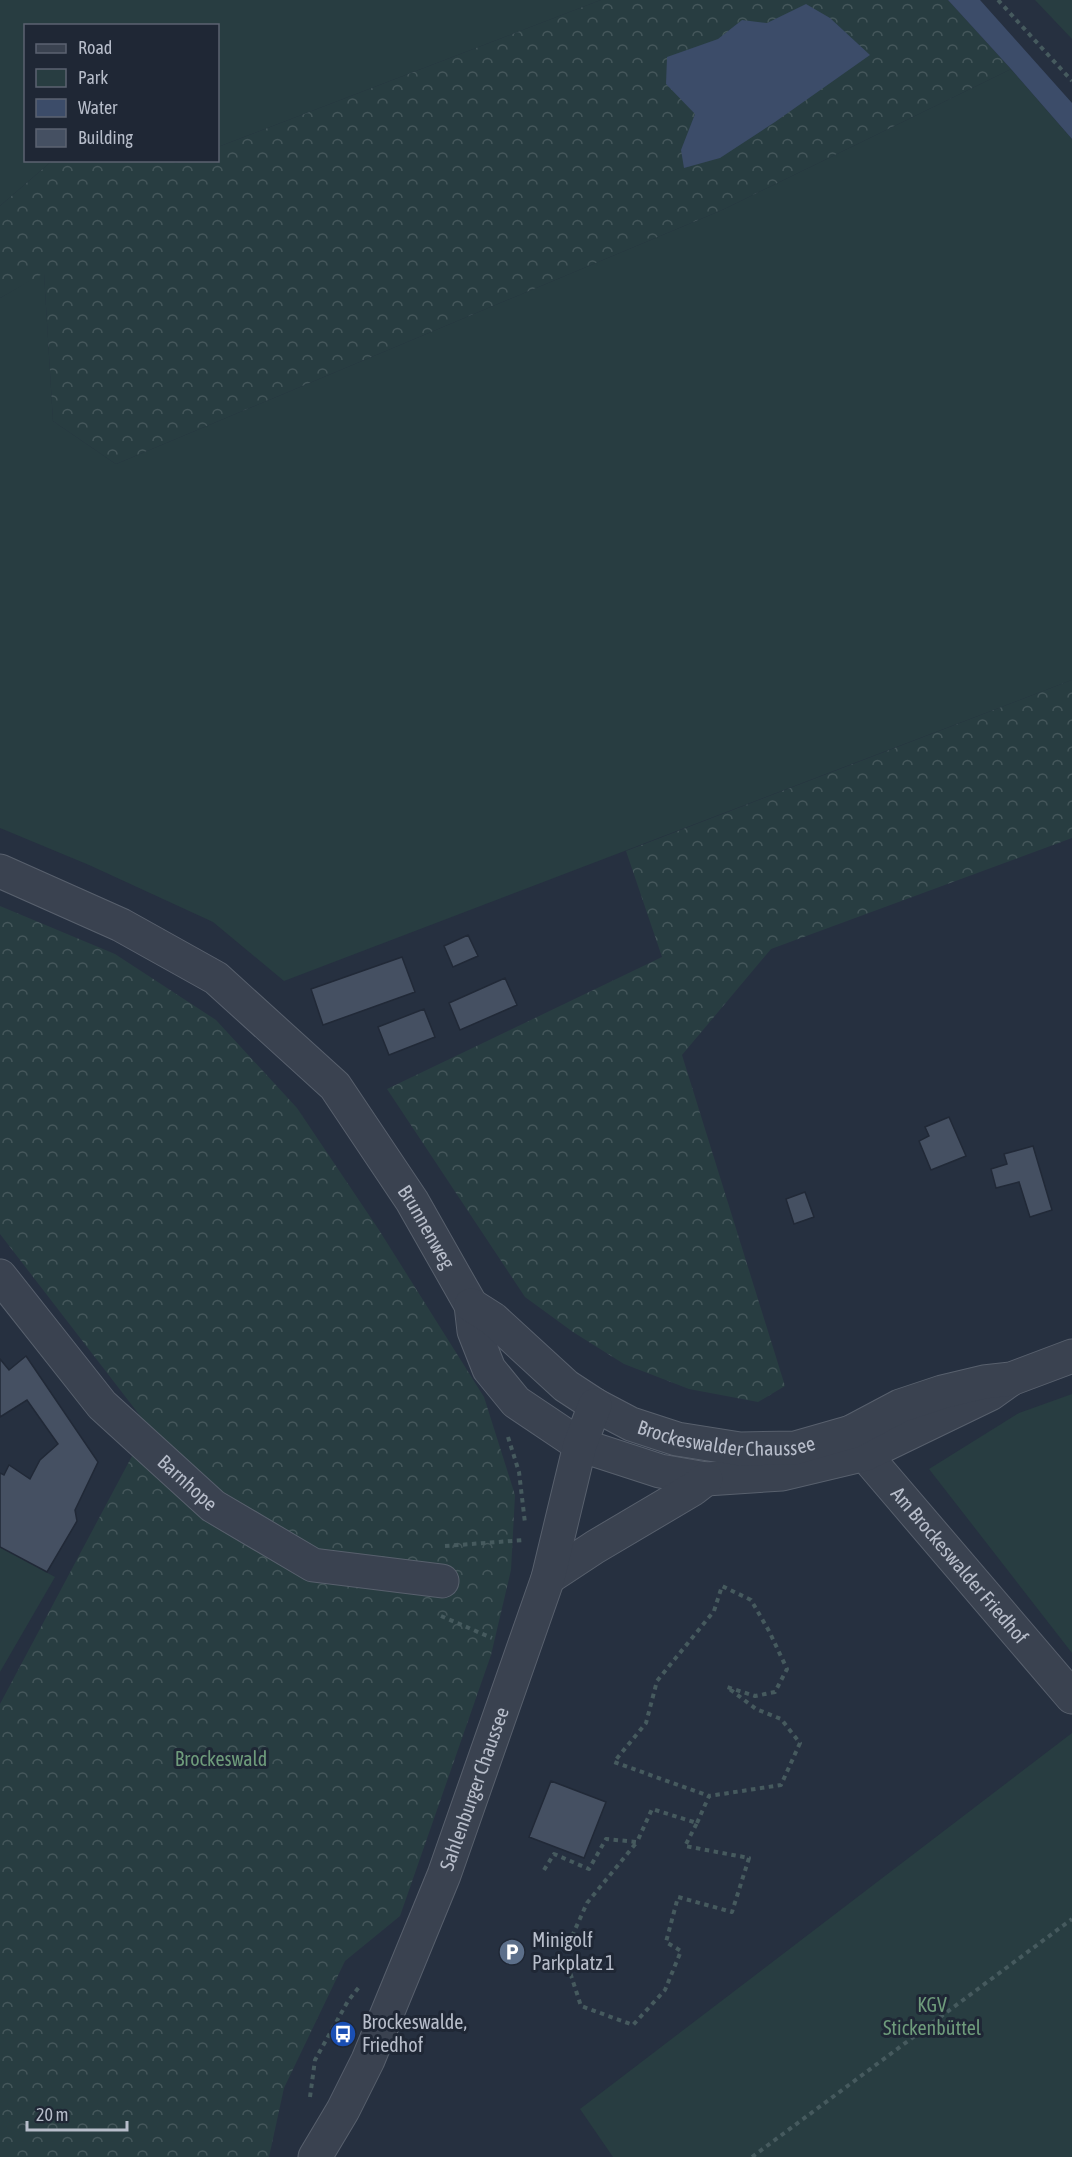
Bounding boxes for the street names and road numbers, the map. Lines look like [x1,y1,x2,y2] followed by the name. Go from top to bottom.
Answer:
[394,1180,460,1273] street label: Brunnenweg
[635,1415,818,1460] street label: Brockeswalder Chaussee
[153,1450,222,1515] street label: Barnhope
[887,1482,1033,1648] street label: Am Brockeswalder Friedhof
[435,1704,513,1873] street label: Sahlenburger Chaussee

